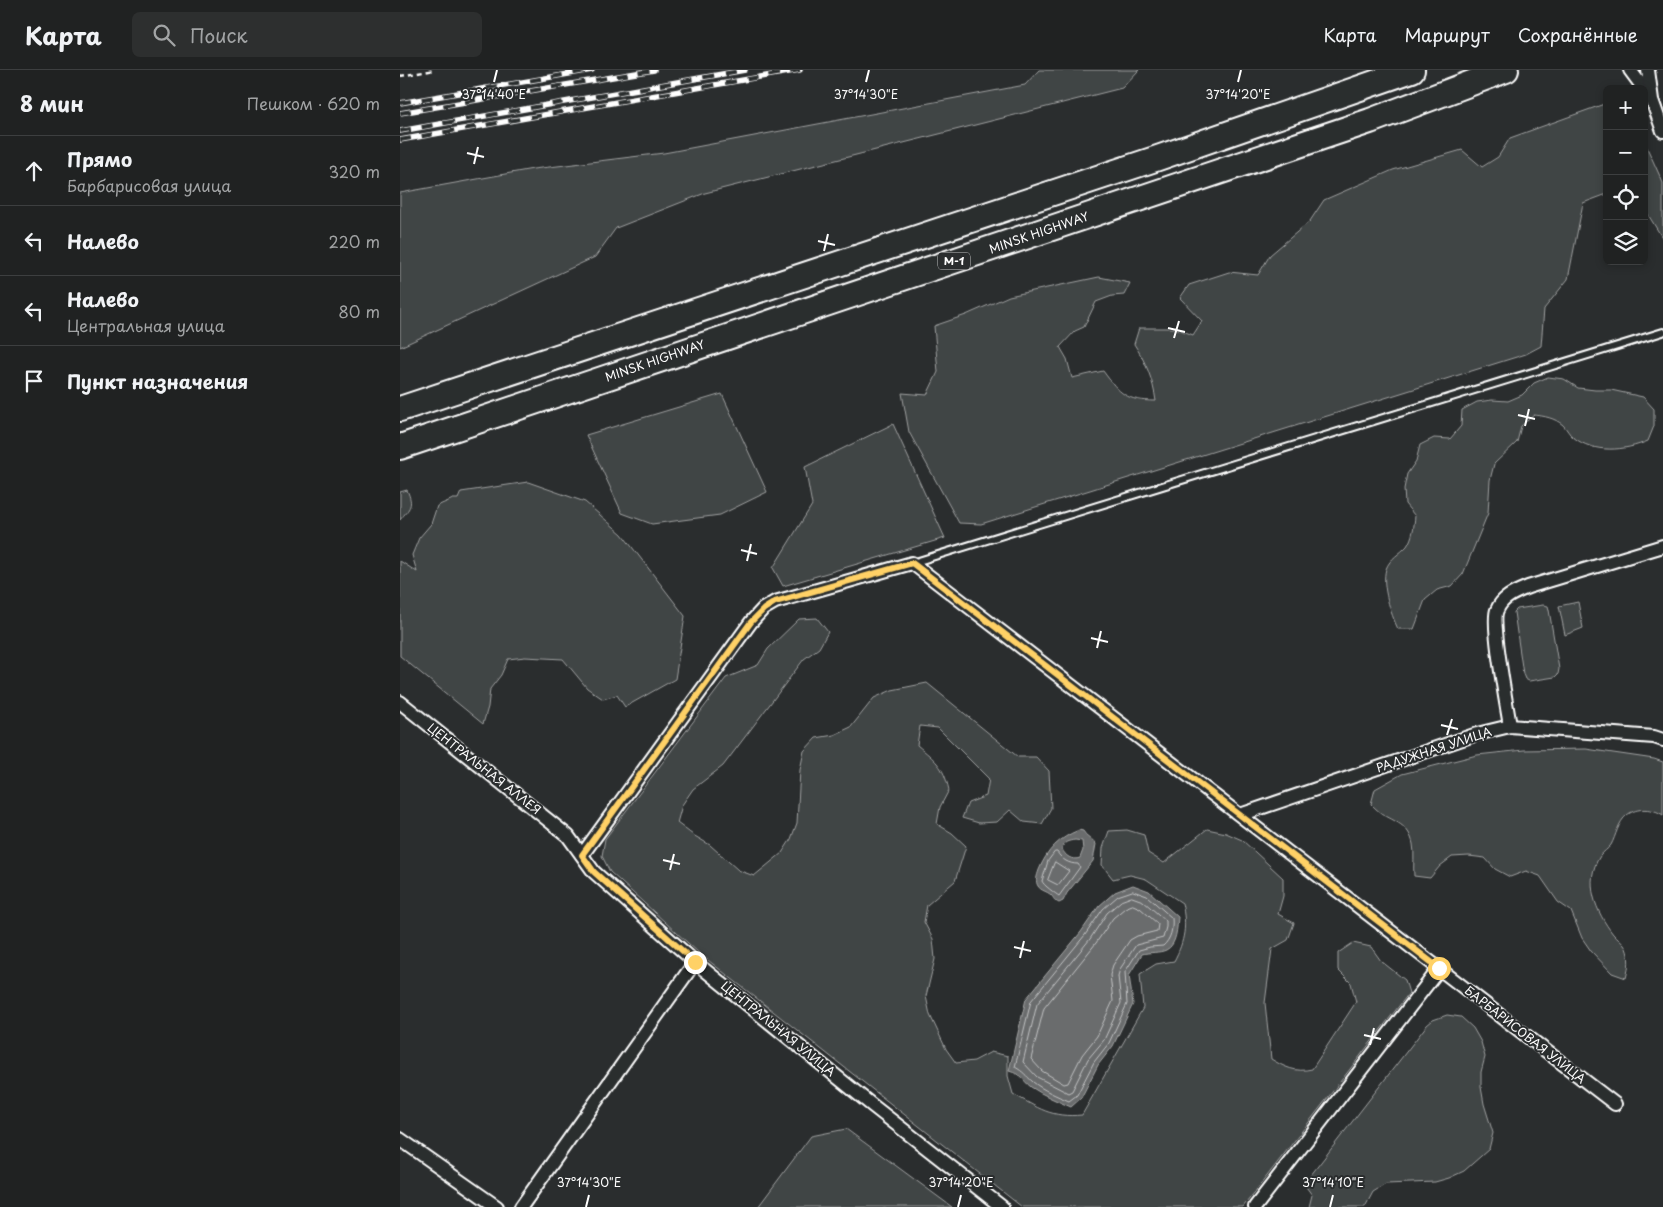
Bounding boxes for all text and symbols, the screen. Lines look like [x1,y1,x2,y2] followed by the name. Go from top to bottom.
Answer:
[132,12,482,57] search box
[25,17,102,53] text: Карта
[150,21,178,49] icon: search
[190,21,248,49] text: Поиск
[1324,21,1376,48] text: Карта
[1404,21,1490,48] text: Маршрут
[1518,21,1638,48] text: Сохранённые
[462,85,526,103] text: 37°14'40"E
[834,85,898,103] text: 37°14'30"E
[1206,85,1270,103] text: 37°14'20"E
[1603,85,1648,265] map controls
[1603,85,1648,130] button: +
[20,87,84,119] text: 8 мин
[247,91,380,115] text: Пешком · 620 m
[1603,130,1648,175] button: −
[67,145,132,173] text: Прямо
[20,157,48,185] icon: ahead
[329,159,380,183] text: 320 m
[67,173,231,197] text: Барбарисовая улица
[1603,175,1648,220] button: locate
[986,207,1091,258] street label: MINSK HIGHWAY
[1603,220,1648,265] button: layers
[20,227,48,255] icon: left
[67,227,139,255] text: Налево
[329,229,380,253] text: 220 m
[938,252,970,270] road number: М-1
[67,285,139,313] text: Налево
[20,297,48,325] icon: left
[338,299,380,323] text: 80 m
[67,313,225,337] text: Центральная улица
[602,335,707,386] street label: MINSK HIGHWAY
[20,367,48,395] icon: arrive
[67,367,248,395] text: Пункт назначения
[424,718,545,818] street label: ЦЕНТРАЛЬНАЯ АЛЛЕЯ
[1374,722,1494,776] street label: РАДУЖНАЯ УЛИЦА
[684,951,707,974] route end
[1428,957,1451,980] route start
[718,976,840,1080] street label: ЦЕНТРАЛЬНАЯ УЛИЦА
[1461,981,1590,1087] street label: БАРБАРИСОВАЯ УЛИЦА
[557,1173,621,1191] text: 37°14'30"E
[929,1173,993,1191] text: 37°14'20"E
[1302,1173,1364,1191] text: 37°14'10"E

